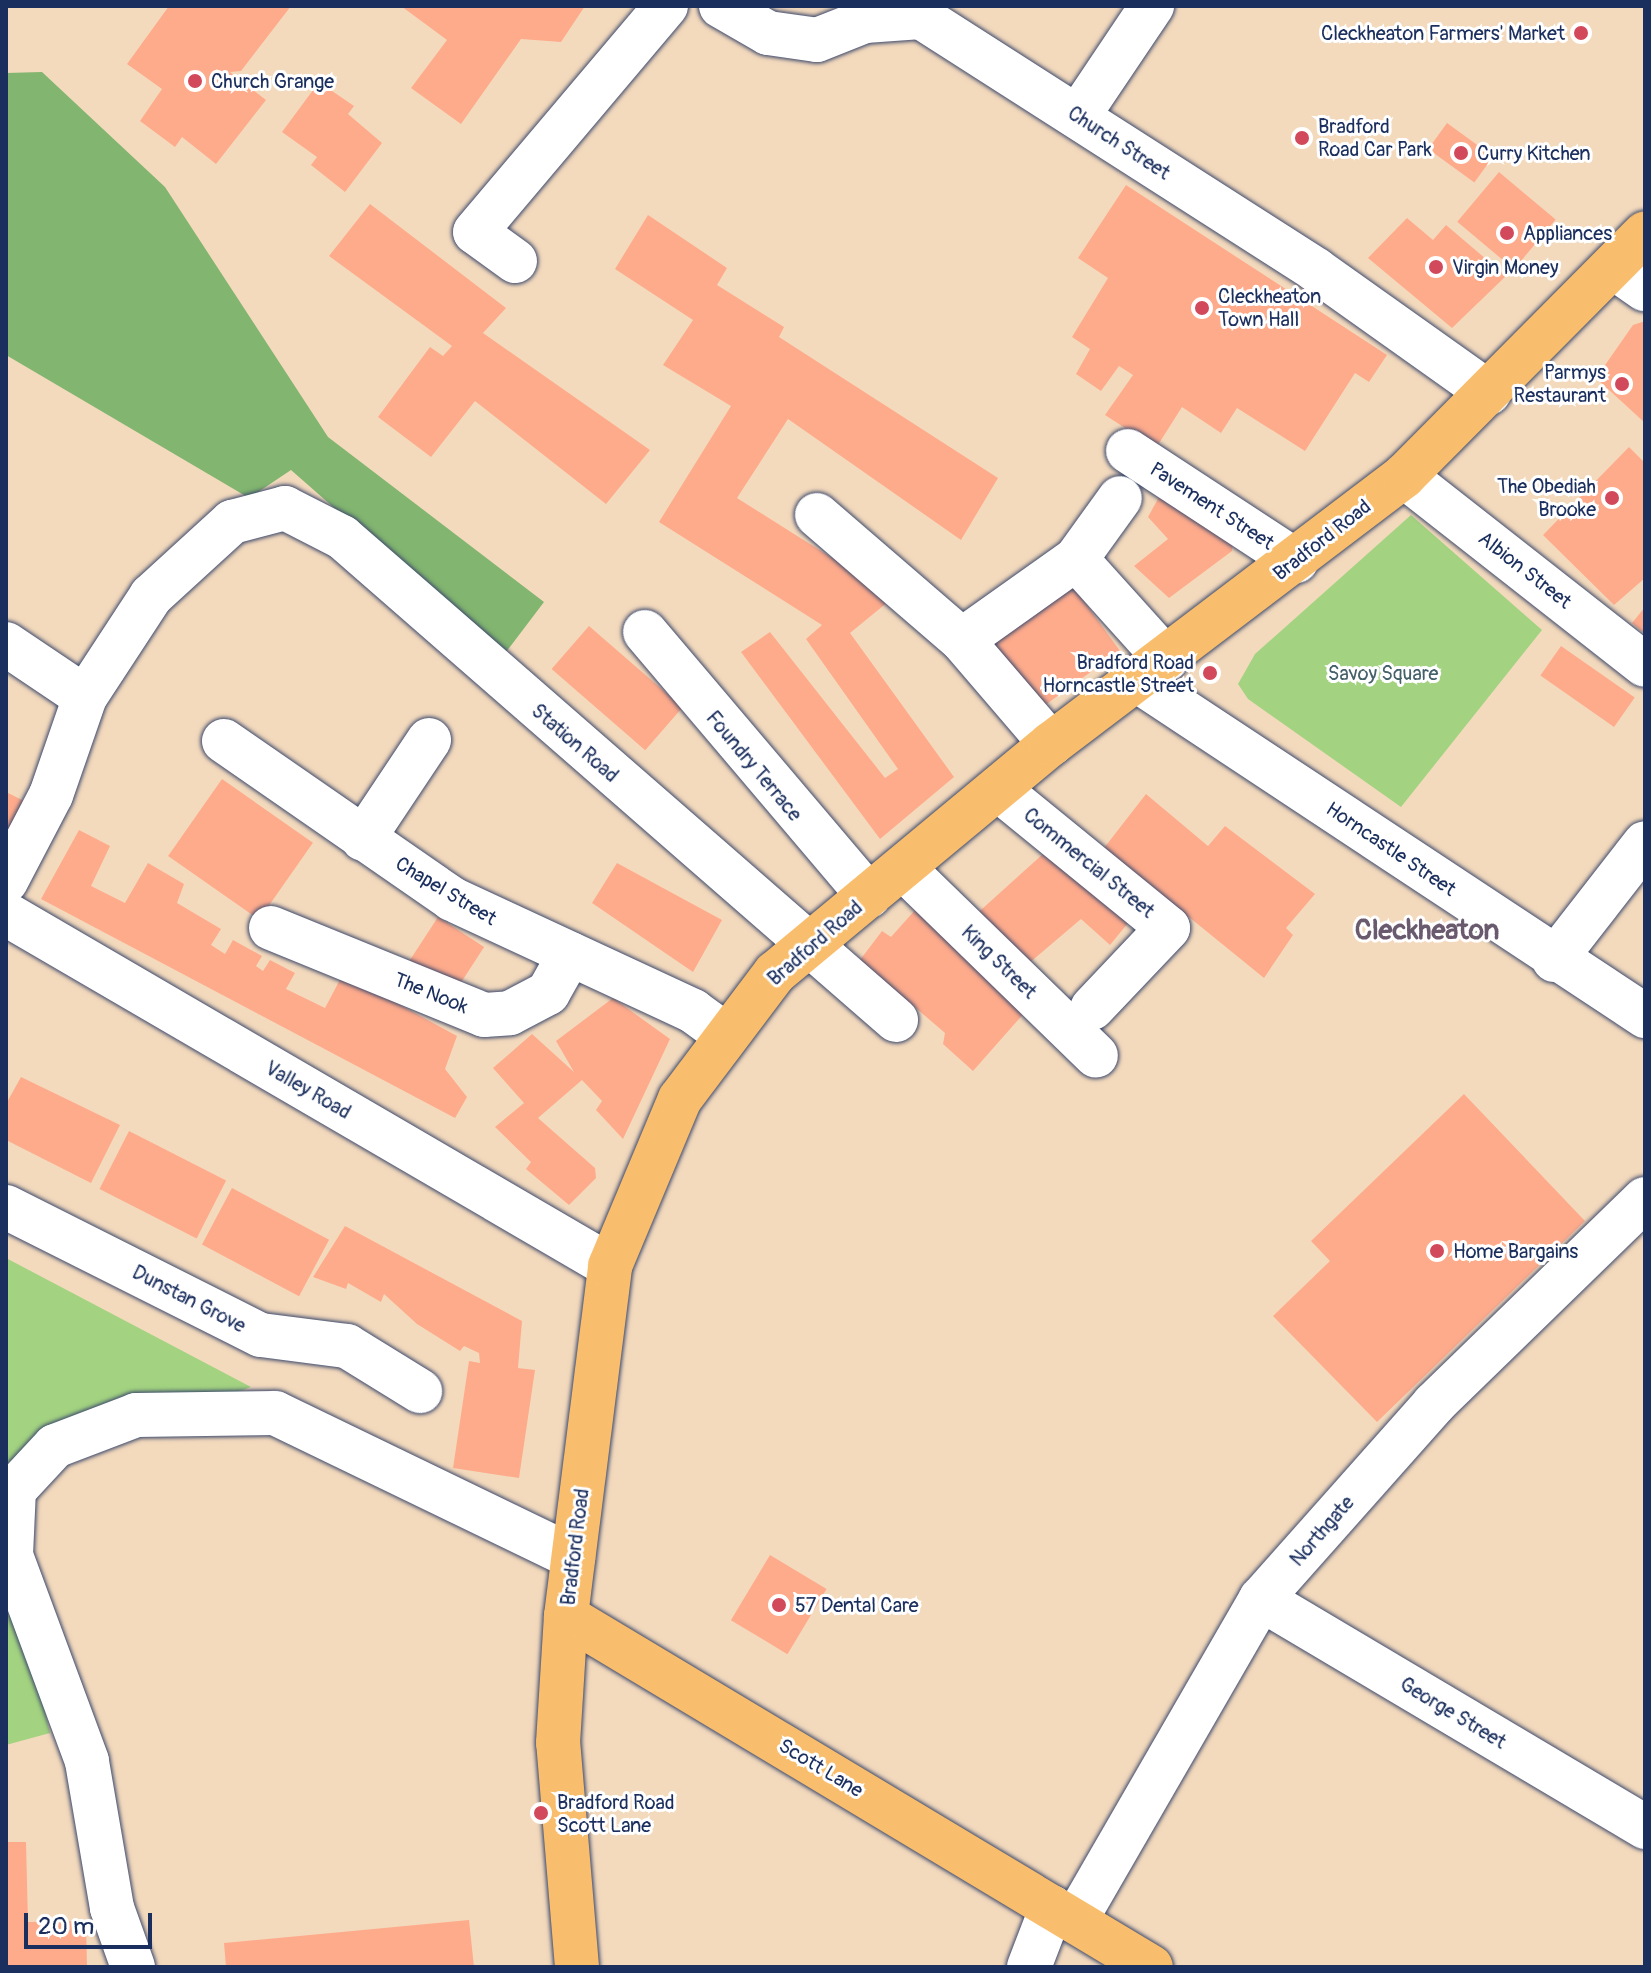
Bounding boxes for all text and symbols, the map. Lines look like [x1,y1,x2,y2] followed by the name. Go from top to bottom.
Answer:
[1321,21,1565,45] place label: Cleckheaton Farmers' Market
[1572,24,1590,42] marker: Cleckheaton Farmers' Market
[211,69,334,93] place label: Church Grange
[186,72,204,90] marker: Church Grange
[1063,101,1175,185] street label: Church Street
[1318,114,1432,161] place label: Bradford Road Car Park
[1293,129,1311,147] marker: Bradford Road Car Park
[1477,141,1591,165] place label: Curry Kitchen
[1452,144,1470,162] marker: Curry Kitchen
[1523,221,1612,245] place label: Appliances
[1498,224,1516,242] marker: Appliances
[1452,255,1558,279] place label: Virgin Money
[1427,258,1445,276] marker: Virgin Money
[1218,284,1321,331] place label: Cleckheaton Town Hall
[1193,299,1211,317] marker: Cleckheaton Town Hall
[1514,360,1606,407] place label: Parmys Restaurant
[1613,375,1631,393] marker: Parmys Restaurant
[1145,457,1279,555] street label: Pavement Street
[1497,474,1596,521] place label: The Obediah Brooke
[1603,489,1621,507] marker: The Obediah Brooke
[1268,494,1376,586] street label: Bradford Road
[1474,526,1576,614] street label: Albion Street
[1042,650,1194,697] place label: Bradford Road Horncastle Street
[1328,661,1438,685] park label: Savoy Square
[1201,664,1219,682] marker: Bradford Road Horncastle Street
[527,699,623,787] street label: Station Road
[701,706,807,826] street label: Foundry Terrace
[1321,797,1461,901] street label: Horncastle Street
[1019,803,1159,923] street label: Commercial Street
[391,851,501,931] street label: Chapel Street
[763,895,867,991] street label: Bradford Road
[1355,914,1499,948] district label: Cleckheaton
[956,920,1042,1004] street label: King Street
[390,967,472,1019] street label: The Nook
[261,1056,355,1124] street label: Valley Road
[1453,1239,1578,1263] place label: Home Bargains
[1428,1242,1446,1260] marker: Home Bargains
[128,1260,250,1338] street label: Dunstan Grove
[556,1487,594,1607] street label: Bradford Road
[1285,1491,1359,1571] street label: Northgate
[795,1593,919,1617] place label: 57 Dental Care
[770,1596,788,1614] marker: 57 Dental Care
[1396,1672,1510,1754] street label: George Street
[774,1733,868,1803] street label: Scott Lane
[557,1790,675,1837] place label: Bradford Road Scott Lane
[532,1804,550,1822] marker: Bradford Road Scott Lane
[28,1897,156,1947] scale bar
[38,1912,94,1941] text: 20 m

